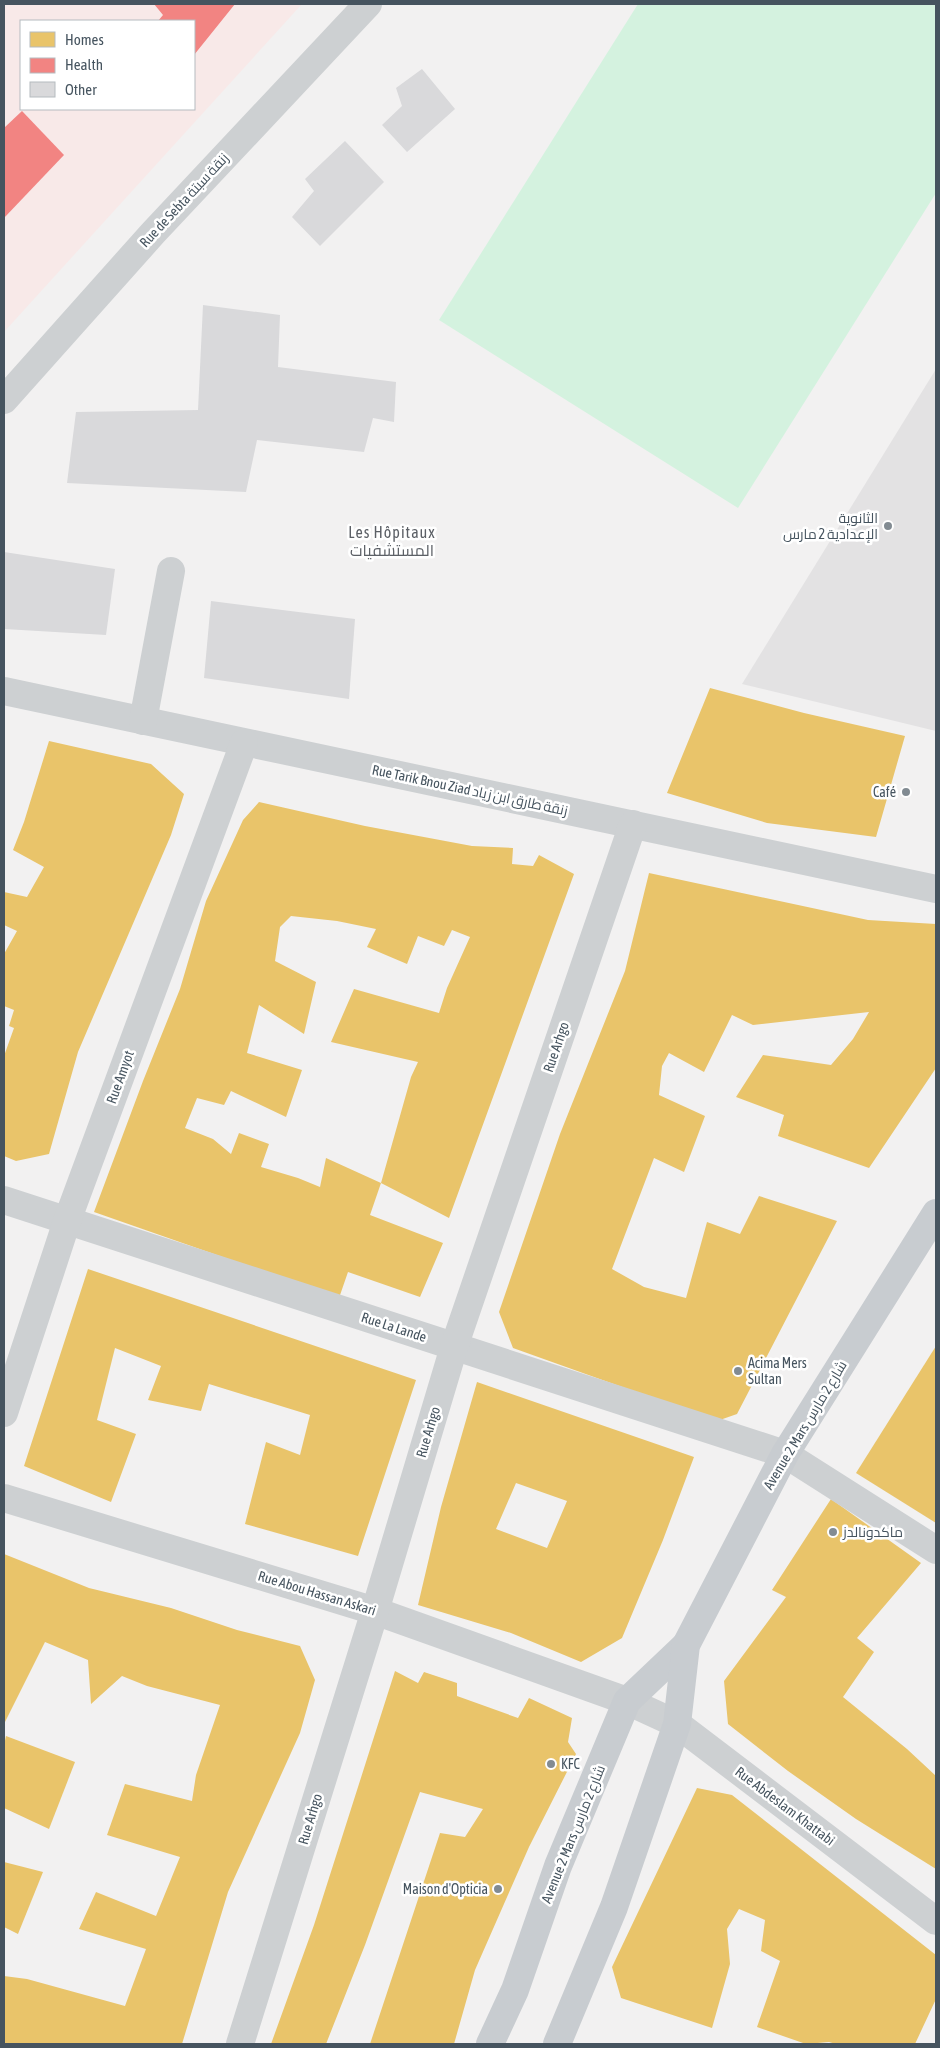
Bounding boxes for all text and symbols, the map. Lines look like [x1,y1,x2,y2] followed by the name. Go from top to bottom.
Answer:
[20,20,195,110] legend
[65,31,104,48] text: Homes
[65,56,103,73] text: Health
[65,81,97,98] text: Other
[136,150,232,250] street label: Rue de Sebta زنقة سبتة
[783,510,878,543] place label: الثانوية الإعدادية 2 مارس
[882,520,894,532] marker: الثانوية الإعدادية 2 مارس
[348,523,436,560] district label: Les Hôpitaux المستشفيات
[370,761,569,820] street label: Rue Tarik Bnou Ziad زنقة طارق ابن زياد
[873,784,896,800] place label: Café
[900,786,912,798] marker: Café
[540,1020,572,1074] street label: Rue Arhgo
[103,1048,137,1106] street label: Rue Amyot
[359,1309,429,1345] street label: Rue La Lande
[748,1355,807,1387] place label: Acima Mers Sultan
[760,1358,851,1493] street label: Avenue 2 Mars شارع 2 مارس
[732,1365,744,1377] marker: Acima Mers Sultan
[413,1405,443,1459] street label: Rue Arhgo
[842,1524,903,1540] place label: ماكدونالدز
[827,1526,839,1538] marker: ماكدونالدز
[256,1567,378,1619] street label: Rue Abou Hassan Askari
[561,1756,581,1772] place label: KFC
[545,1758,557,1770] marker: KFC
[538,1763,609,1906] street label: Avenue 2 Mars شارع 2 مارس
[732,1763,838,1849] street label: Rue Abdeslam Khattabi
[295,1792,325,1846] street label: Rue Arhgo
[403,1881,488,1897] place label: Maison d'Opticia
[492,1883,504,1895] marker: Maison d'Opticia

